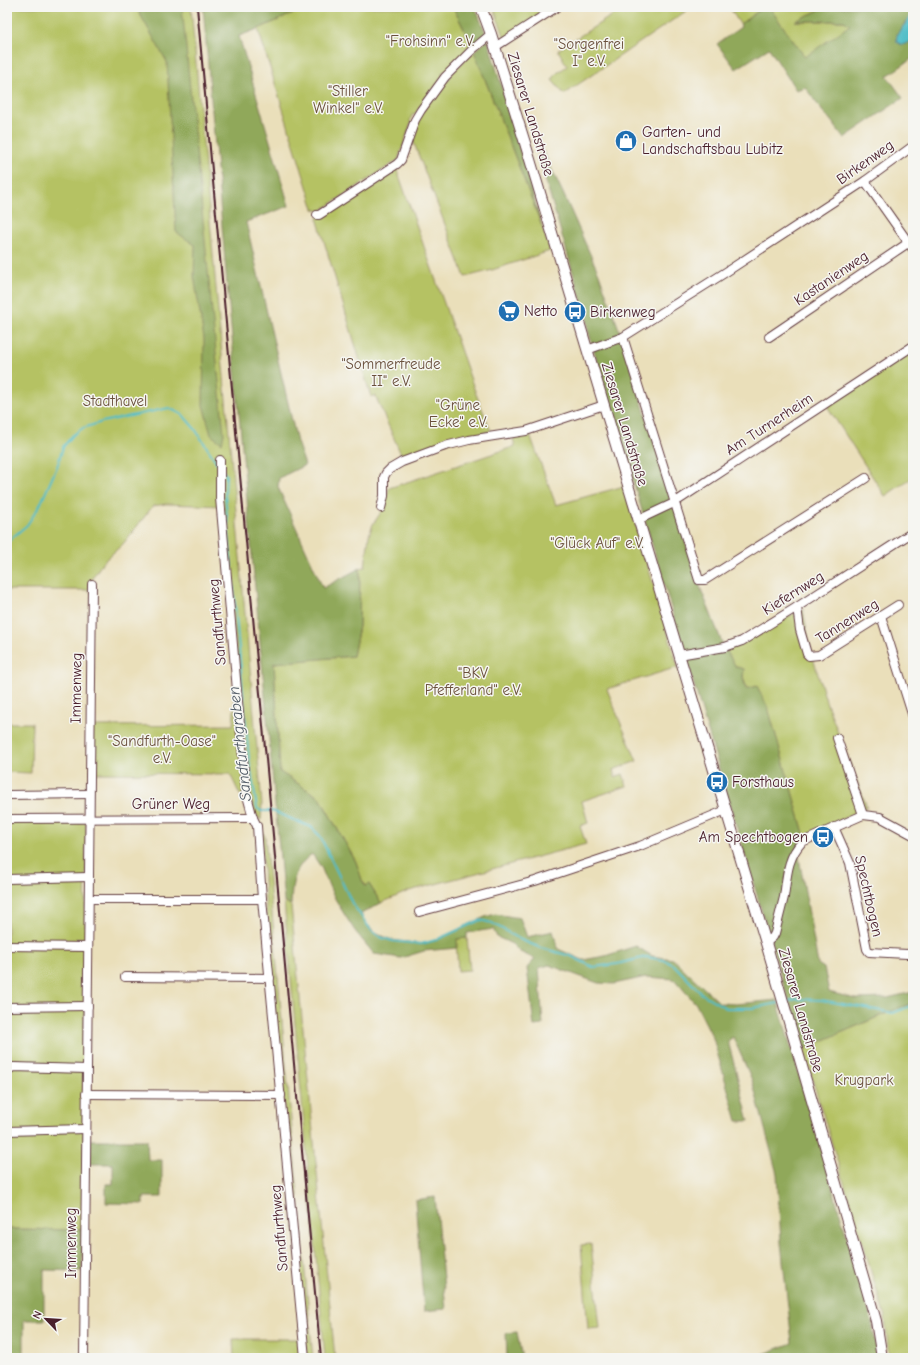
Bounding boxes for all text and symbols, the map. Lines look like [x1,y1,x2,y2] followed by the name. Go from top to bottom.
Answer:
[386,32,474,50] park label: "Frohsinn" e.V.
[554,35,624,70] park label: "Sorgenfrei I" e.V.
[504,50,559,178] street label: Ziesarer Landstraße
[313,82,383,117] park label: "Stiller Winkel" e.V.
[642,123,783,158] place label: Garten- und Landschaftsbau Lubitz
[613,128,639,154] shop icon: Garten- und Landschaftsbau Lubitz
[833,136,897,188] street label: Birkenweg
[790,247,872,309] street label: Kastanienweg
[496,298,522,324] supermarket icon: Netto
[562,299,588,325] bus stop icon: Birkenweg
[524,302,558,320] place label: Netto
[590,303,656,321] place label: Birkenweg
[341,355,441,390] park label: "Sommerfreude II" e.V.
[598,360,653,488] street label: Ziesarer Landstraße
[722,389,816,459] street label: Am Turnerheim
[83,392,147,410] park label: Stadthavel
[429,396,487,431] park label: "Grüne Ecke" e.V.
[550,534,644,552] park label: "Glück Auf" e.V.
[759,567,827,619] street label: Kiefernweg
[204,578,230,666] street label: Sandfurthweg
[812,595,882,647] street label: Tannenweg
[66,653,86,723] street label: Immenweg
[425,664,521,699] park label: "BKV Pfefferland" e.V.
[225,685,255,802] water label: Sandfurthgraben
[108,732,216,767] park label: "Sandfurth-Oase" e.V.
[704,769,730,795] bus stop icon: Forsthaus
[732,773,794,791] place label: Forsthaus
[132,795,210,813] street label: Grüner Weg
[810,824,836,850] bus stop icon: Am Spechtbogen
[699,828,808,846] place label: Am Spechtbogen
[851,854,887,938] street label: Spechtbogen
[775,946,827,1075] street label: Ziesarer Landstraße
[835,1071,894,1089] park label: Krugpark
[266,1184,292,1272] street label: Sandfurthweg
[62,1208,80,1278] street label: Immenweg
[26,1299,66,1339] north arrow
[30,1309,45,1321] text: N

